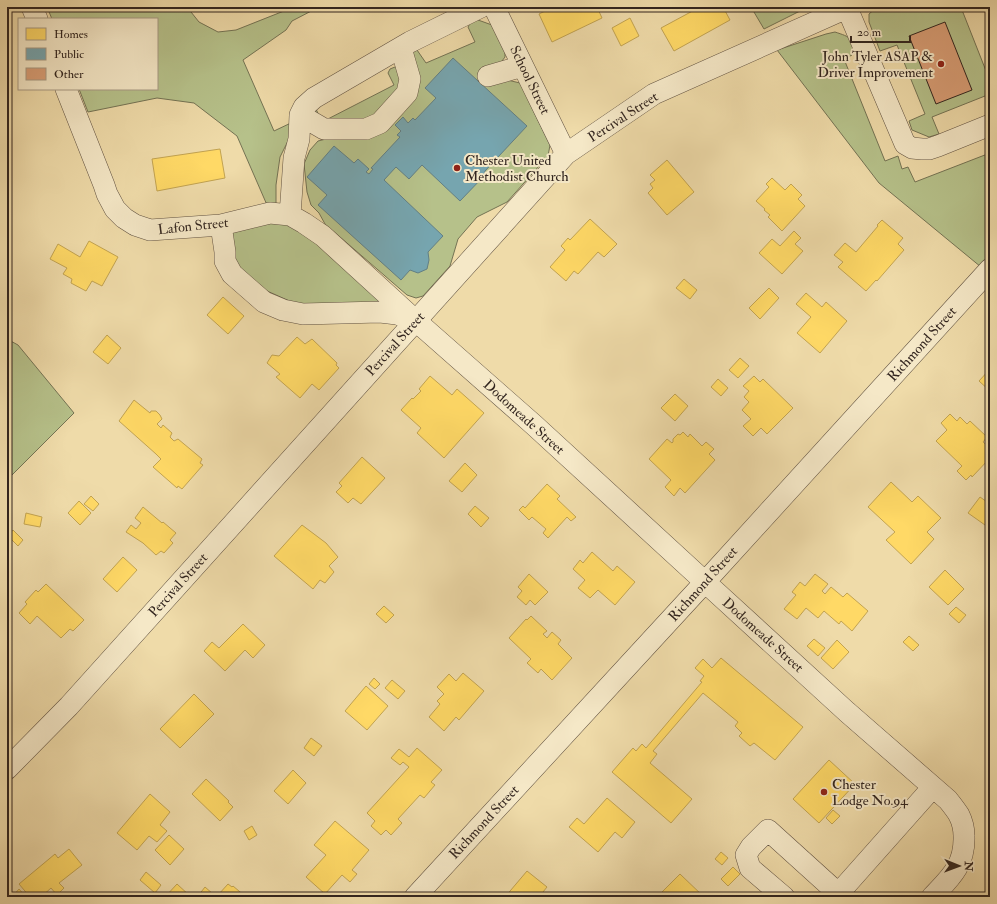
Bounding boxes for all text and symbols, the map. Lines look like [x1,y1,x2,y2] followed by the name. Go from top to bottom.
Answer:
[18,18,158,90] legend
[851,18,910,44] scale bar
[857,25,882,40] text: 20 m
[54,27,88,42] text: Homes
[506,43,554,118] street label: School Street
[54,47,84,62] text: Public
[817,48,933,82] place label: John Tyler ASAP & Driver Improvement
[936,59,946,69] marker: John Tyler ASAP & Driver Improvement
[54,67,84,82] text: Other
[585,88,662,146] street label: Percival Street
[465,152,569,185] place label: Chester United Methodist Church
[452,163,462,173] marker: Chester United Methodist Church
[157,214,230,238] street label: Lafon Street
[884,303,960,385] street label: Richmond Street
[362,308,428,379] street label: Percival Street
[480,376,569,458] street label: Dodomeade Street
[665,543,741,625] street label: Richmond Street
[145,549,211,620] street label: Percival Street
[719,594,808,676] street label: Dodomeade Street
[832,776,909,809] place label: Chester Lodge No.94
[445,781,523,863] street label: Richmond Street
[819,787,829,797] marker: Chester Lodge No.94
[939,846,979,886] north arrow
[962,860,975,872] text: N

